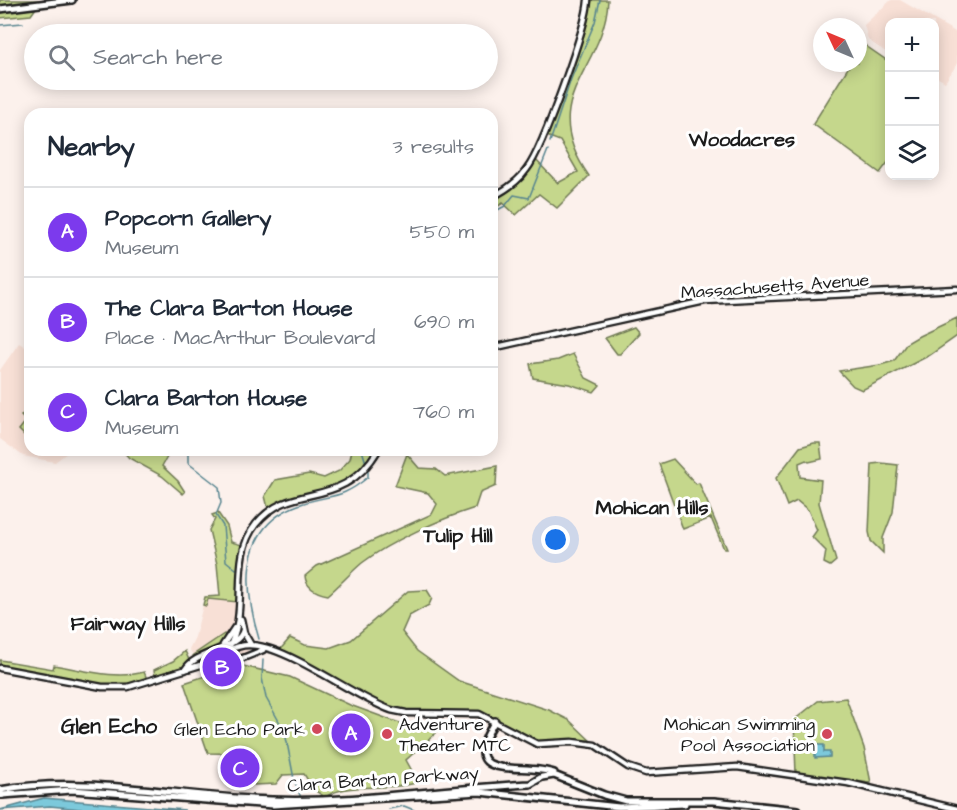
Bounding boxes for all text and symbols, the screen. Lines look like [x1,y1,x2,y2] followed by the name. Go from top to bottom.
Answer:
[813,18,867,72] north arrow
[885,18,939,180] map controls
[885,18,939,72] button: +
[24,24,498,90] search box
[45,41,78,74] icon: search
[93,42,223,73] text: Search here
[885,72,939,126] button: −
[688,126,795,154] district label: Woodacres
[885,126,939,180] button: layers
[48,129,135,165] text: Nearby
[392,133,474,161] text: 3 results
[105,203,271,234] text: Popcorn Gallery
[61,218,74,246] text: A
[409,218,474,246] text: 550 m
[105,234,178,262] text: Museum
[680,267,870,306] street label: Massachusetts Avenue
[105,293,353,324] text: The Clara Barton House
[60,308,75,336] text: B
[414,308,474,336] text: 690 m
[105,324,375,352] text: Place · MacArthur Boulevard
[105,383,307,414] text: Clara Barton House
[60,398,75,426] text: C
[413,398,474,426] text: 760 m
[105,414,178,442] text: Museum
[595,494,709,522] district label: Mohican Hills
[422,522,493,550] district label: Tulip Hill
[541,525,570,554] your location
[71,610,185,639] district label: Fairway Hills
[202,644,242,690] pin: B
[332,710,370,756] pin: A
[61,712,157,741] district label: Glen Echo
[399,712,511,758] place label: Adventure Theater MTC
[664,712,815,758] place label: Mohican Swimming Pool Association
[174,717,305,742] place label: Glen Echo Park
[310,722,324,736] marker: Glen Echo Park
[380,727,394,741] marker: Adventure Theater MTC
[820,727,834,741] marker: Mohican Swimming Pool Association
[220,746,260,790] pin: C
[287,760,480,800] street label: Clara Barton Parkway

